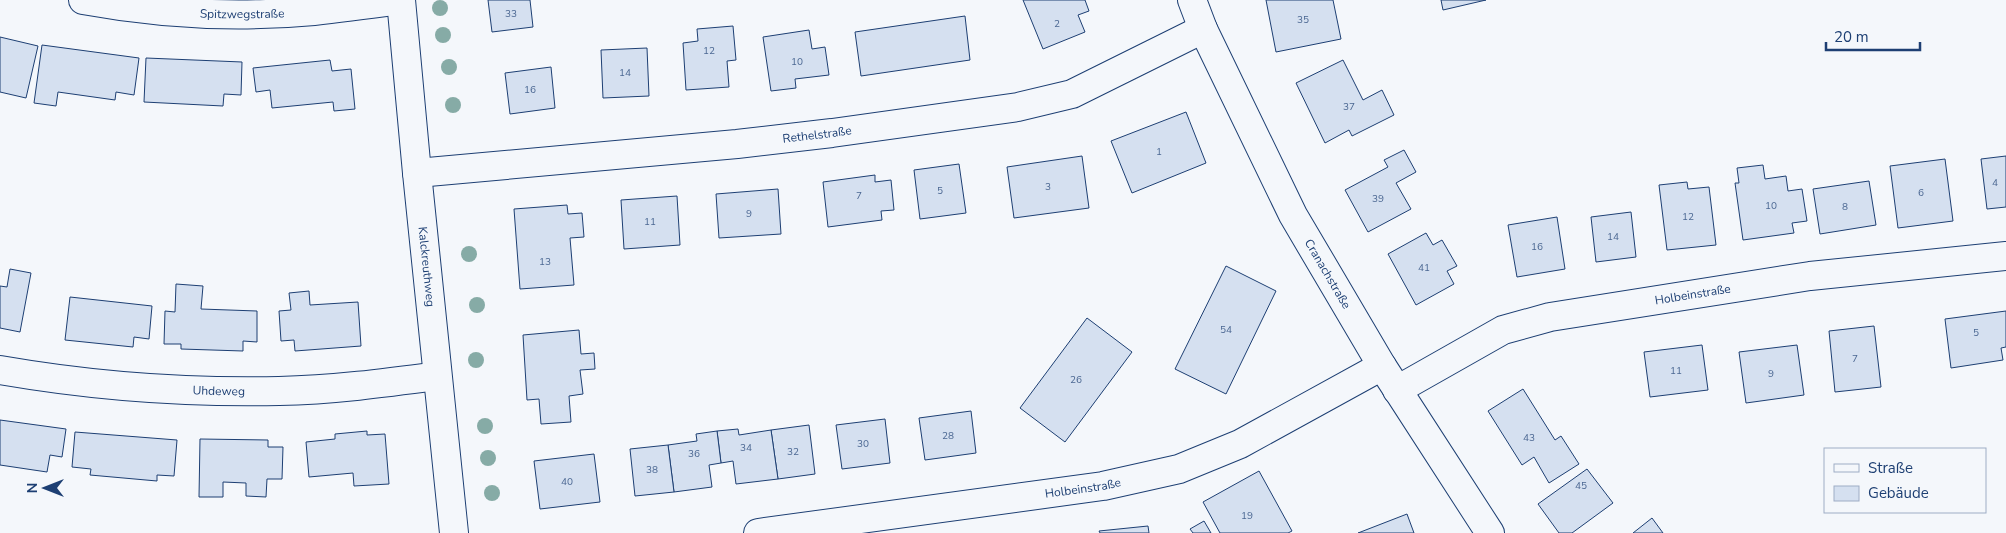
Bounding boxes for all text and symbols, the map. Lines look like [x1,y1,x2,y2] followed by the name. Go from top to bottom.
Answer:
[199,5,285,22] street label: Spitzwegstraße
[505,7,517,21] house number: 33
[1297,13,1309,27] house number: 35
[1054,17,1060,31] house number: 2
[1826,20,1920,52] scale bar
[1834,27,1869,47] text: 20 m
[703,44,715,58] house number: 12
[791,55,803,69] house number: 10
[619,66,631,80] house number: 14
[524,83,536,97] house number: 16
[1343,100,1355,114] house number: 37
[782,122,853,147] street label: Rethelstraße
[1156,145,1162,159] house number: 1
[1992,176,1998,190] house number: 4
[1045,180,1051,194] house number: 3
[937,184,943,198] house number: 5
[1918,186,1924,200] house number: 6
[856,189,862,203] house number: 7
[1372,192,1384,206] house number: 39
[1765,199,1777,213] house number: 10
[1842,200,1848,214] house number: 8
[746,207,752,221] house number: 9
[1682,210,1694,224] house number: 12
[644,215,656,229] house number: 11
[415,226,439,308] street label: Kalckreuthweg
[1607,230,1619,244] house number: 14
[1301,236,1355,312] street label: Cranachstraße
[1531,240,1543,254] house number: 16
[539,255,551,269] house number: 13
[1418,261,1430,275] house number: 41
[1654,281,1732,308] street label: Holbeinstraße
[1220,323,1232,337] house number: 54
[1973,326,1979,340] house number: 5
[1852,352,1858,366] house number: 7
[1670,364,1682,378] house number: 11
[1768,367,1774,381] house number: 9
[1070,373,1082,387] house number: 26
[192,382,245,399] street label: Uhdeweg
[942,429,954,443] house number: 28
[1523,431,1535,445] house number: 43
[857,437,869,451] house number: 30
[740,441,752,455] house number: 34
[787,445,799,459] house number: 32
[688,447,700,461] house number: 36
[1824,448,1986,513] legend
[1868,458,1913,478] text: Straße
[20,463,70,513] north arrow
[646,463,658,477] house number: 38
[1044,474,1122,502] street label: Holbeinstraße
[561,475,573,489] house number: 40
[1575,479,1587,493] house number: 45
[23,483,42,493] text: N
[1868,483,1929,503] text: Gebäude
[1241,509,1253,523] house number: 19

